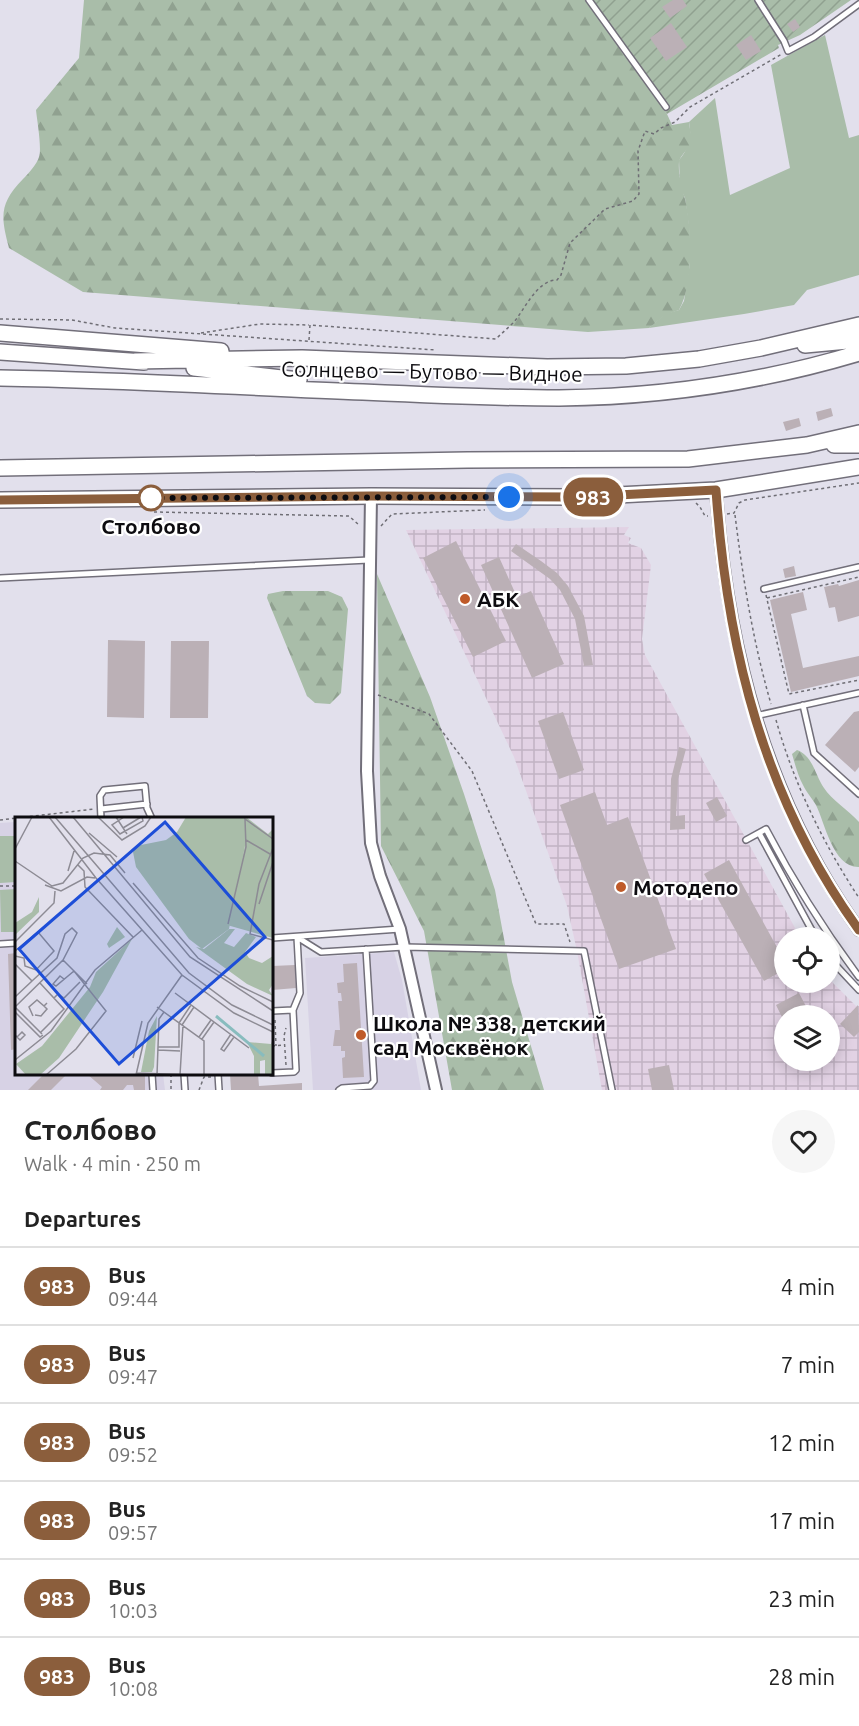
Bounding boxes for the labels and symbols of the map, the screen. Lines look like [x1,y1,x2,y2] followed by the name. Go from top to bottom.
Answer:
[281,356,583,386] street label: Солнцево — Бутово — Видное
[558,478,628,516] line badge: 983
[494,482,524,512] your location
[138,485,164,511] marker: Столбово
[101,514,201,538] place label: Столбово
[477,587,519,611] place label: АБК
[458,592,472,606] marker: АБК
[15,817,273,1075] inset map
[633,875,738,899] place label: Мотодепо
[614,880,628,894] marker: Мотодепо
[373,1011,606,1059] place label: Школа № 338, детский сад Москвёнок
[354,1028,368,1042] marker: Школа № 338, детский сад Москвёнок

